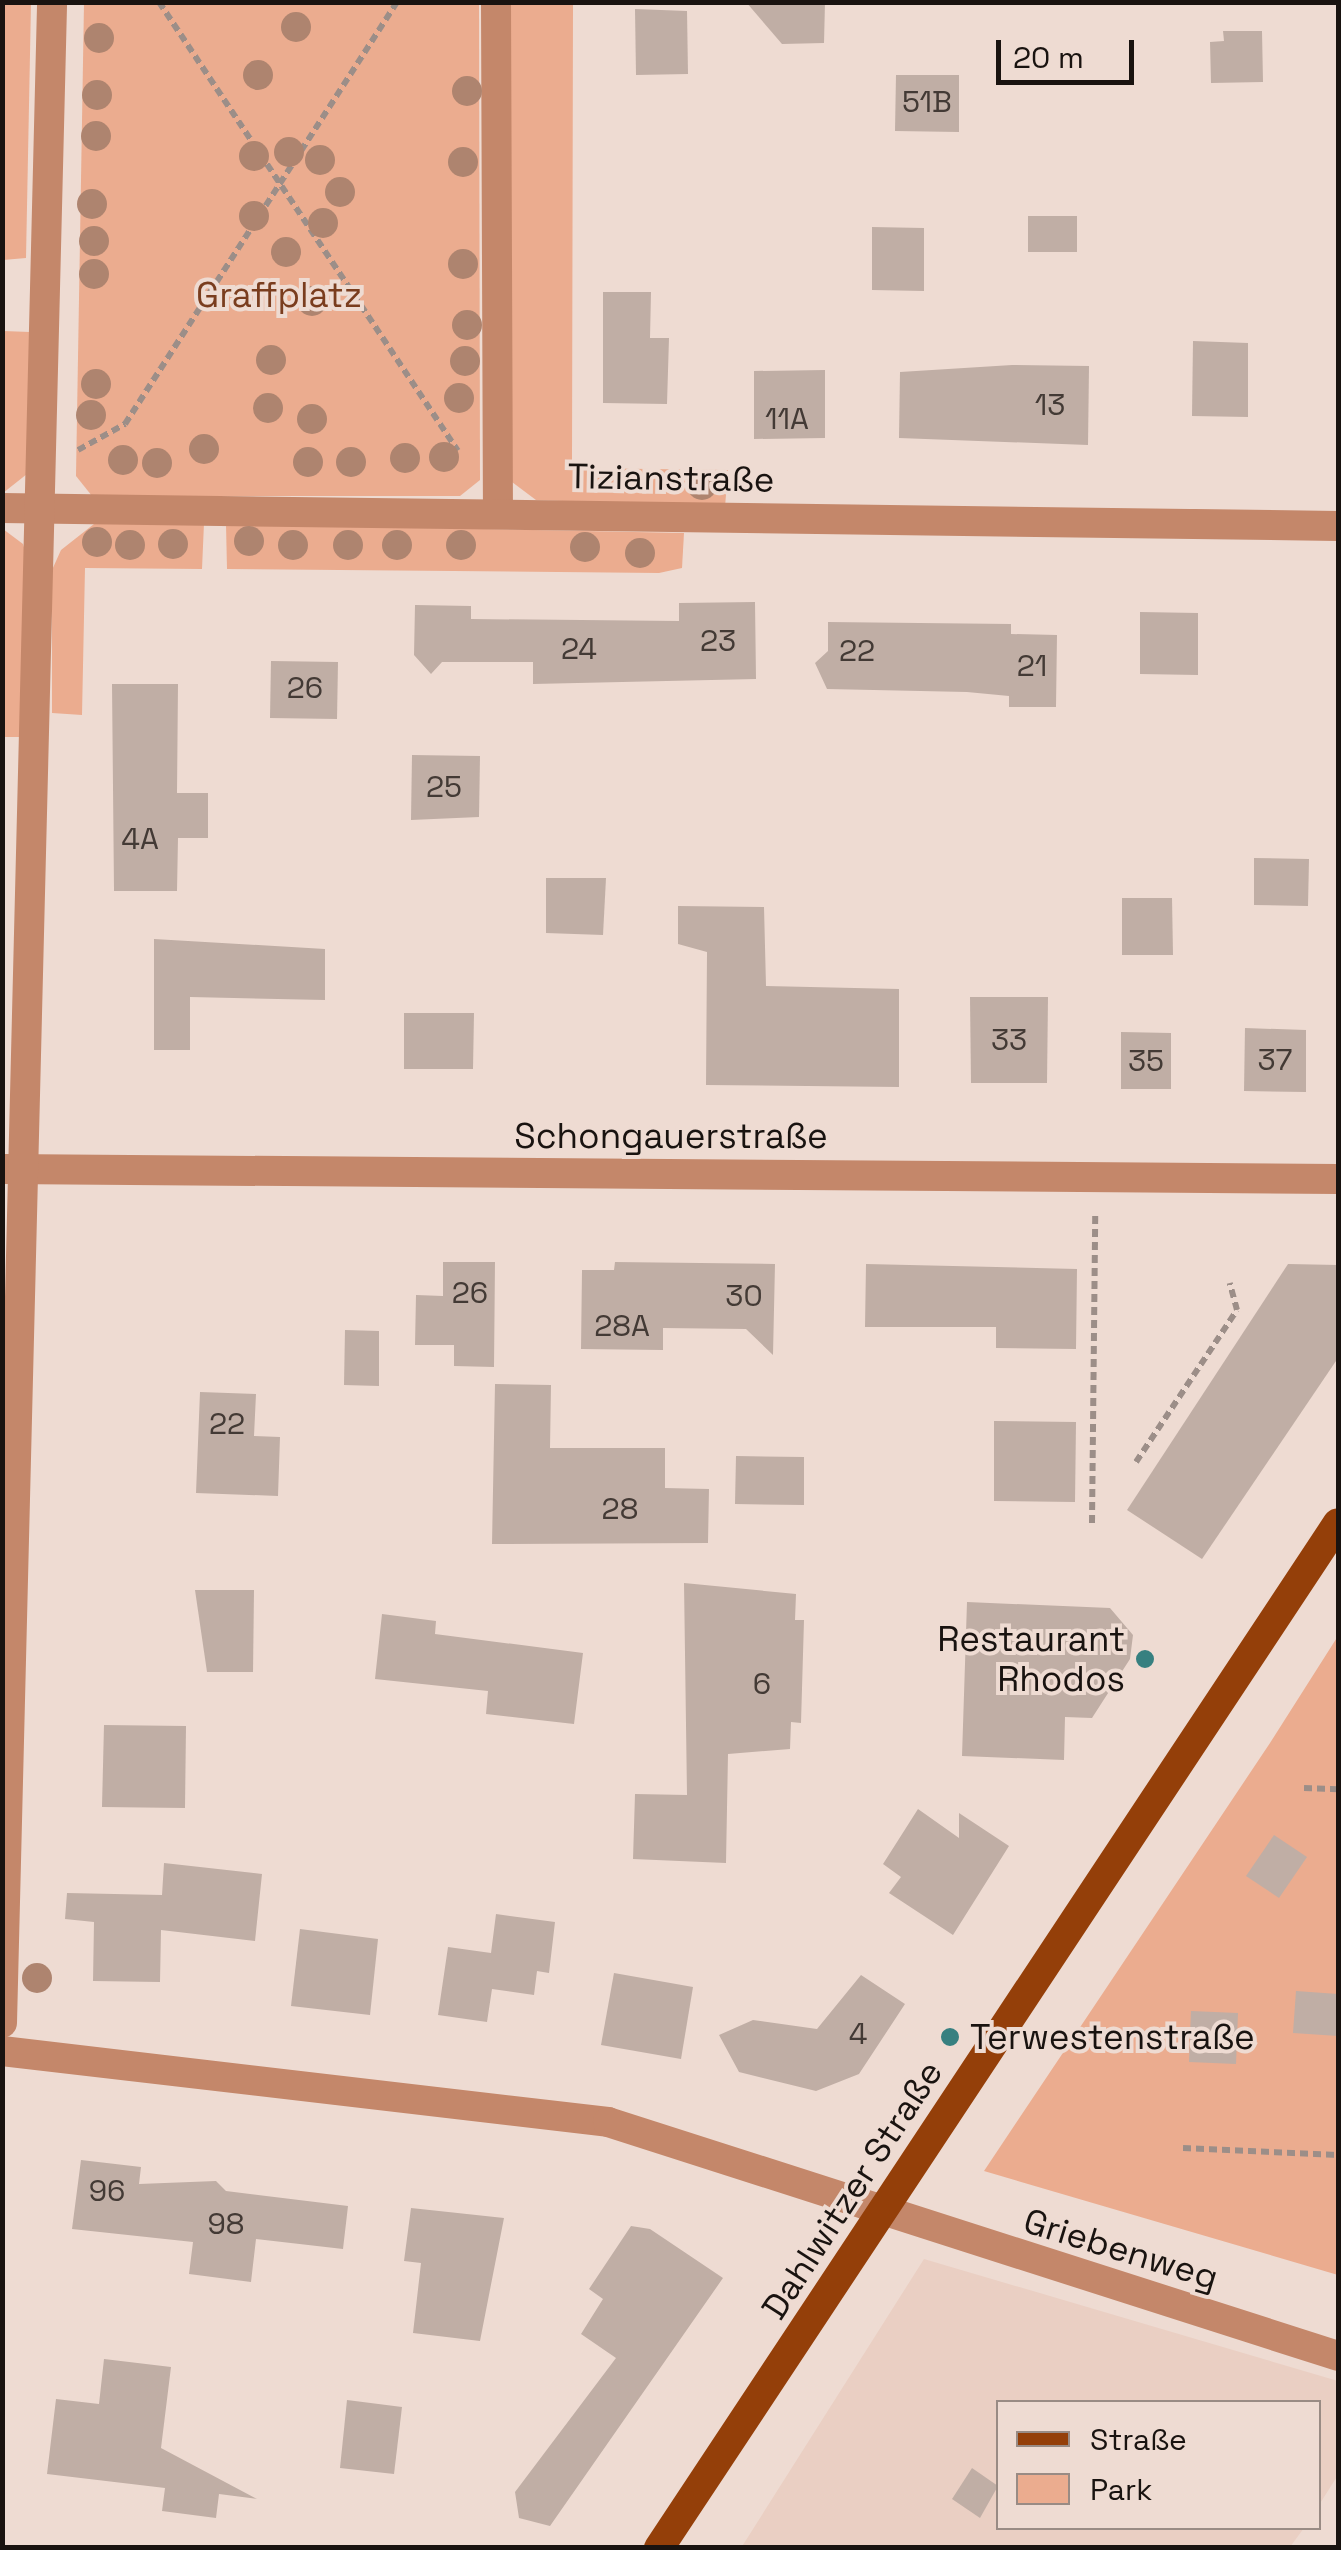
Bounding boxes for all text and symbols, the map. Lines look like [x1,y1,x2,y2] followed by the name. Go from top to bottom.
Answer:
[1001,20,1138,82] scale bar
[1013,38,1084,77] text: 20 m
[902,84,952,120] house number: 51B
[196,274,362,316] park label: Graffplatz
[1035,387,1065,423] house number: 13
[765,401,809,437] house number: 11A
[567,455,775,501] street label: Tizianstraße
[700,623,736,659] house number: 23
[561,631,597,667] house number: 24
[839,633,875,669] house number: 22
[1017,648,1047,684] house number: 21
[287,670,323,706] house number: 26
[426,769,462,805] house number: 25
[121,821,159,857] house number: 4A
[991,1022,1027,1058] house number: 33
[1257,1042,1293,1078] house number: 37
[1128,1043,1164,1079] house number: 35
[514,1115,828,1157] street label: Schongauerstraße
[452,1275,488,1311] house number: 26
[725,1278,763,1314] house number: 30
[594,1308,650,1344] house number: 28A
[209,1406,245,1442] house number: 22
[602,1491,638,1527] house number: 28
[937,1618,1125,1700] place label: Restaurant Rhodos
[1134,1648,1156,1670] marker: Restaurant Rhodos
[753,1666,771,1702] house number: 6
[849,2016,867,2052] house number: 4
[970,2016,1255,2058] place label: Terwestenstraße
[939,2026,961,2048] marker: Terwestenstraße
[753,2053,951,2327] street label: Dahlwitzer Straße
[89,2173,125,2209] house number: 96
[1019,2200,1223,2298] street label: Griebenweg
[207,2206,245,2242] house number: 98
[996,2400,1321,2530] legend
[1090,2420,1187,2459] text: Straße
[1090,2470,1152,2509] text: Park

